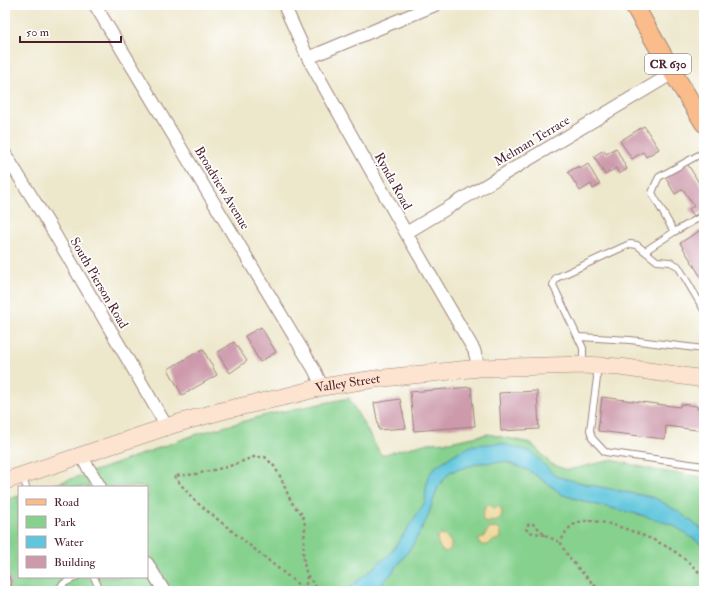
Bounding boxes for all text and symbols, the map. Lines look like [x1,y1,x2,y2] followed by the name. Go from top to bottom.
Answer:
[20,18,121,44] scale bar
[26,25,50,40] text: 50 m
[645,54,691,74] road number: CR 630
[491,112,573,170] street label: Melman Terrace
[191,144,253,233] street label: Broadview Avenue
[370,150,416,213] street label: Rynda Road
[66,235,132,332] street label: South Pierson Road
[314,371,381,396] street label: Valley Street
[18,486,148,578] legend
[54,495,79,510] text: Road
[54,515,76,530] text: Park
[53,535,84,550] text: Water
[54,555,97,570] text: Building

